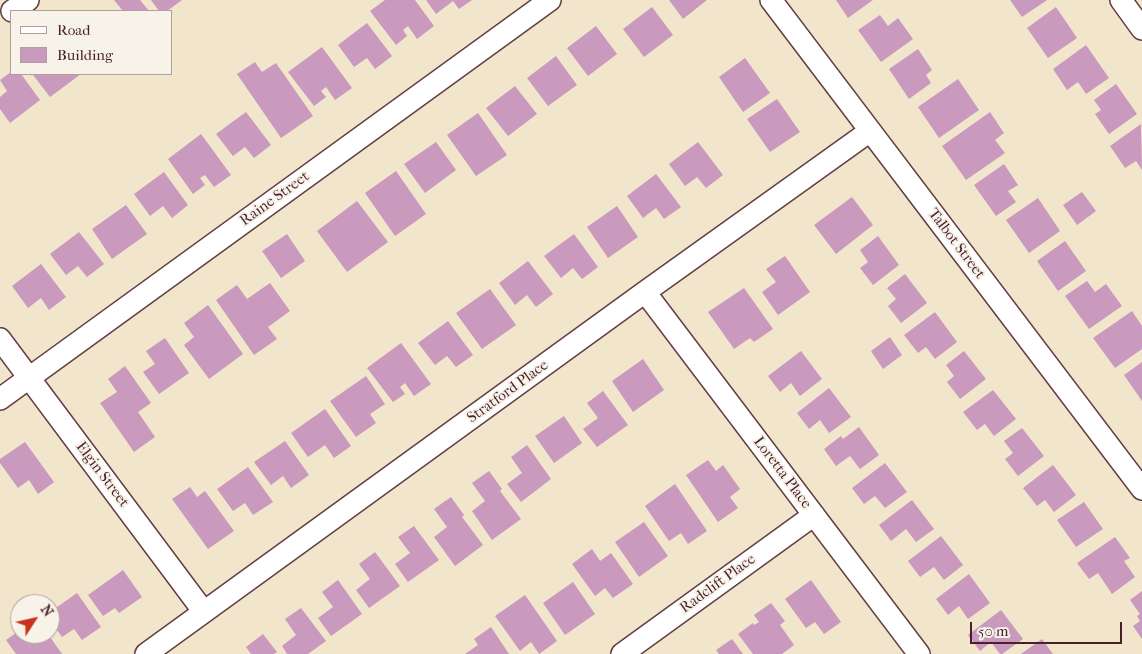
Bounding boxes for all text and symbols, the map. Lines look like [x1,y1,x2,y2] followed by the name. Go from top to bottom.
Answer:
[10,10,172,75] legend
[57,21,90,39] text: Road
[57,46,113,64] text: Building
[237,168,313,230] street label: Raine Street
[924,205,988,283] street label: Talbot Street
[464,357,552,427] street label: Stratford Place
[749,433,815,513] street label: Loretta Place
[72,439,132,511] street label: Elgin Street
[677,551,759,617] street label: Radclift Place
[10,594,60,644] north arrow
[37,601,57,620] text: N
[972,612,1124,644] scale bar
[978,622,1008,640] text: 50 m

